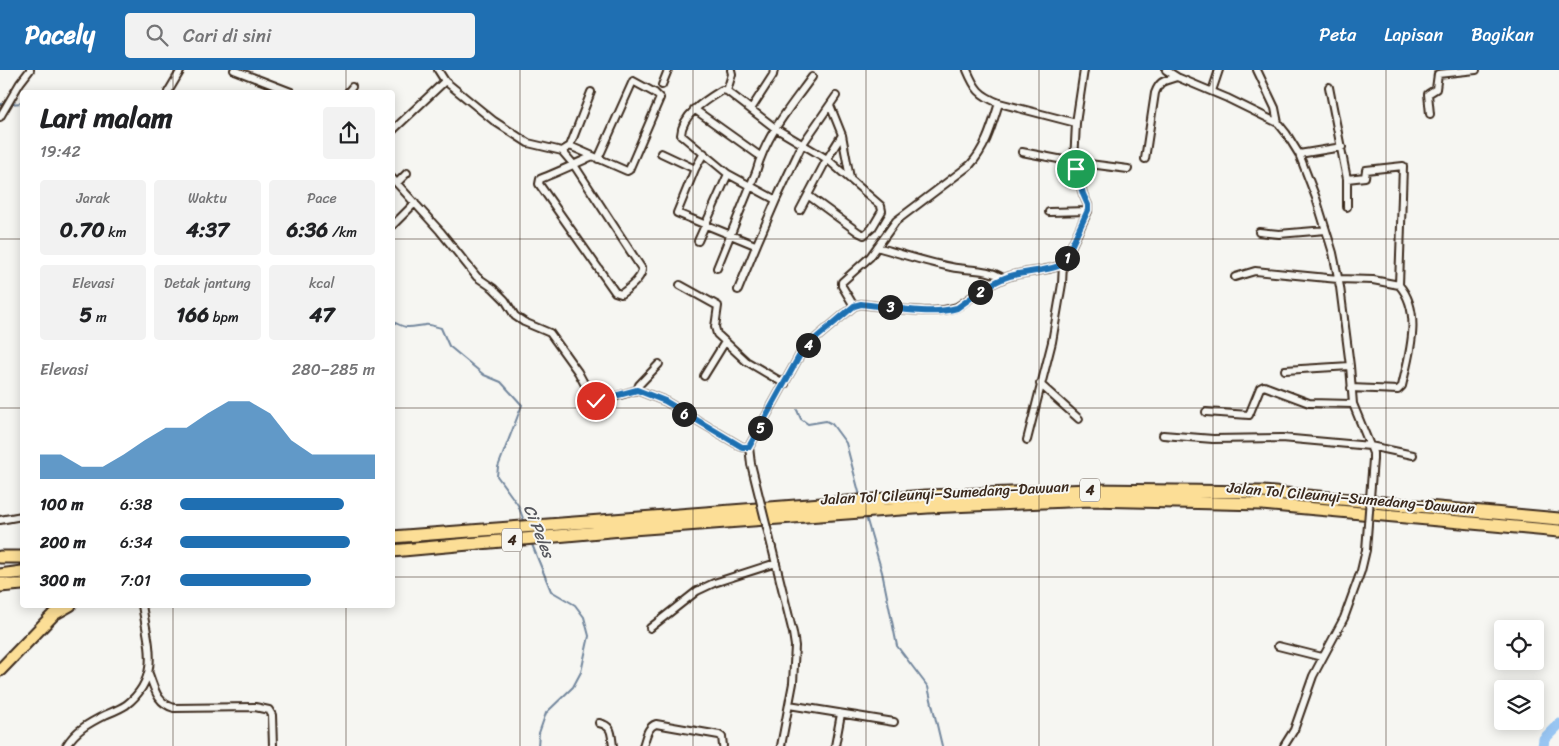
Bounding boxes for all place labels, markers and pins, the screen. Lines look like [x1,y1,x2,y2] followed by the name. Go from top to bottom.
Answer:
[1055,148,1097,190] pin
[1054,246,1080,270] pin: 1
[968,280,992,304] pin: 2
[878,294,902,320] pin: 3
[796,332,820,358] pin: 4
[575,380,617,422] pin
[672,402,696,426] pin: 6
[748,416,772,440] pin: 5

